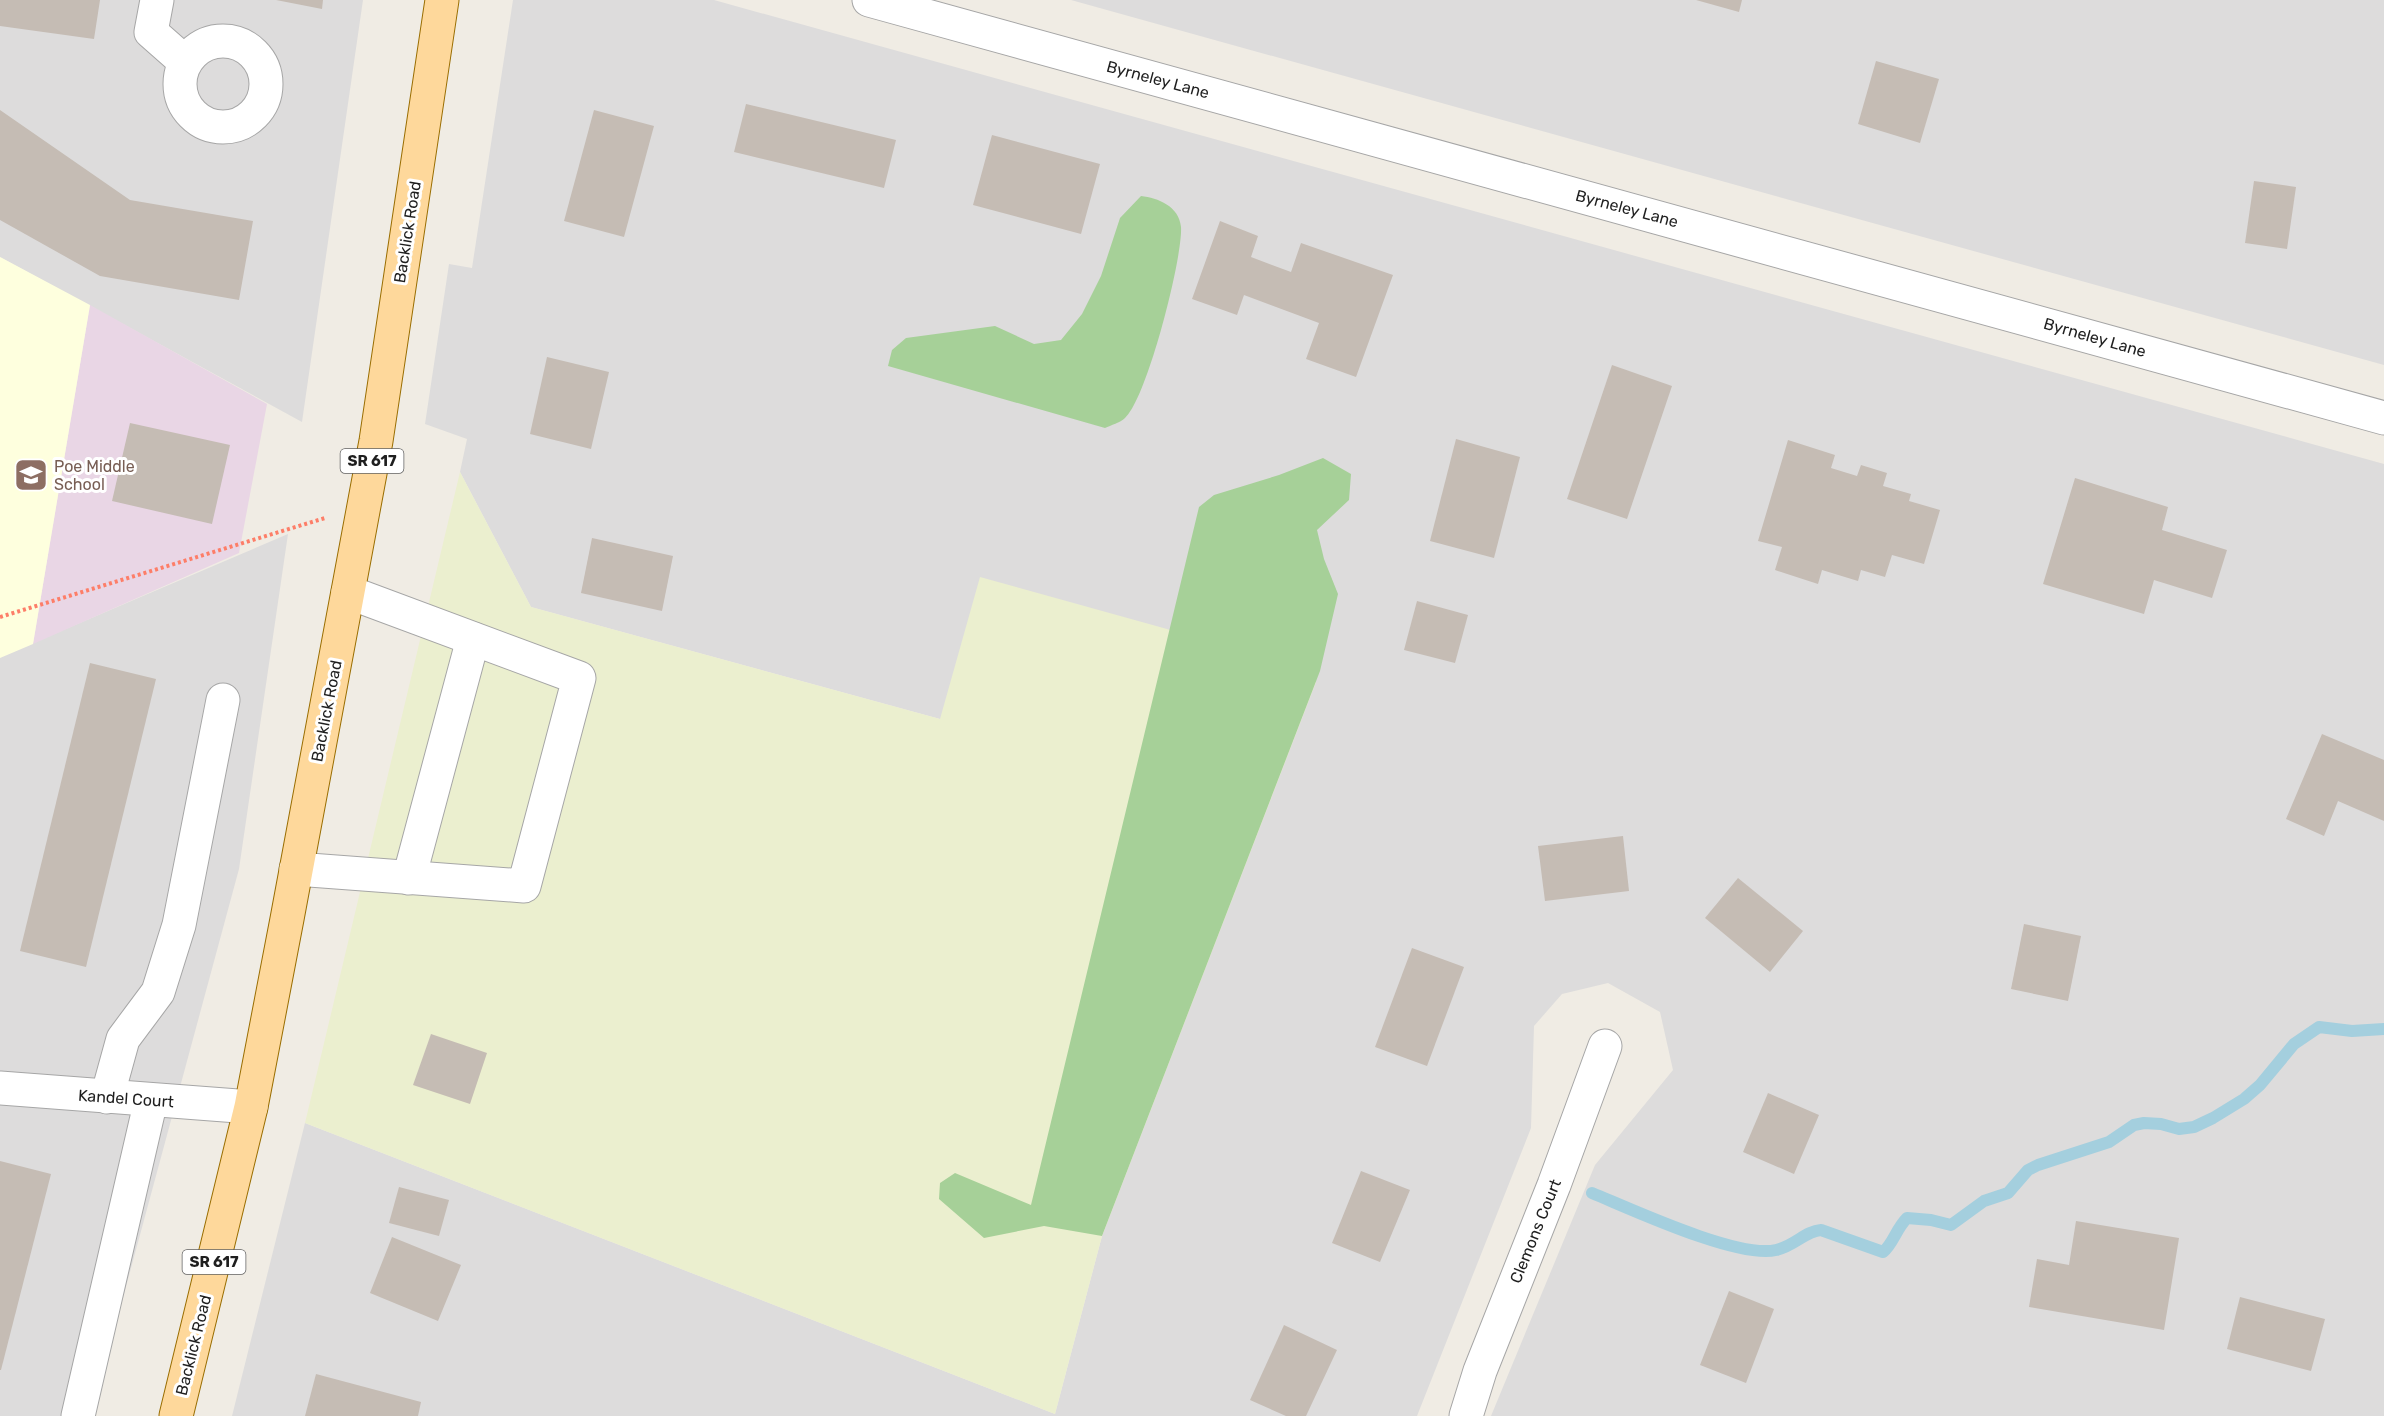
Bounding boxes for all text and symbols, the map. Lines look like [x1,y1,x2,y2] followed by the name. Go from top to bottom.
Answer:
[1104,57,1211,102] street label: Byrneley Lane
[390,180,425,284] street label: Backlick Road
[1573,186,1680,231] street label: Byrneley Lane
[2041,314,2148,361] street label: Byrneley Lane
[340,449,404,473] road number: SR 617
[13,457,49,493] school or university icon: Poe Middle School
[54,457,135,494] place label: Poe Middle School
[307,659,346,764] street label: Backlick Road
[77,1086,175,1111] street label: Kandel Court
[1506,1176,1565,1286] street label: Clemons Court
[182,1250,246,1274] road number: SR 617
[172,1293,215,1397] street label: Backlick Road

